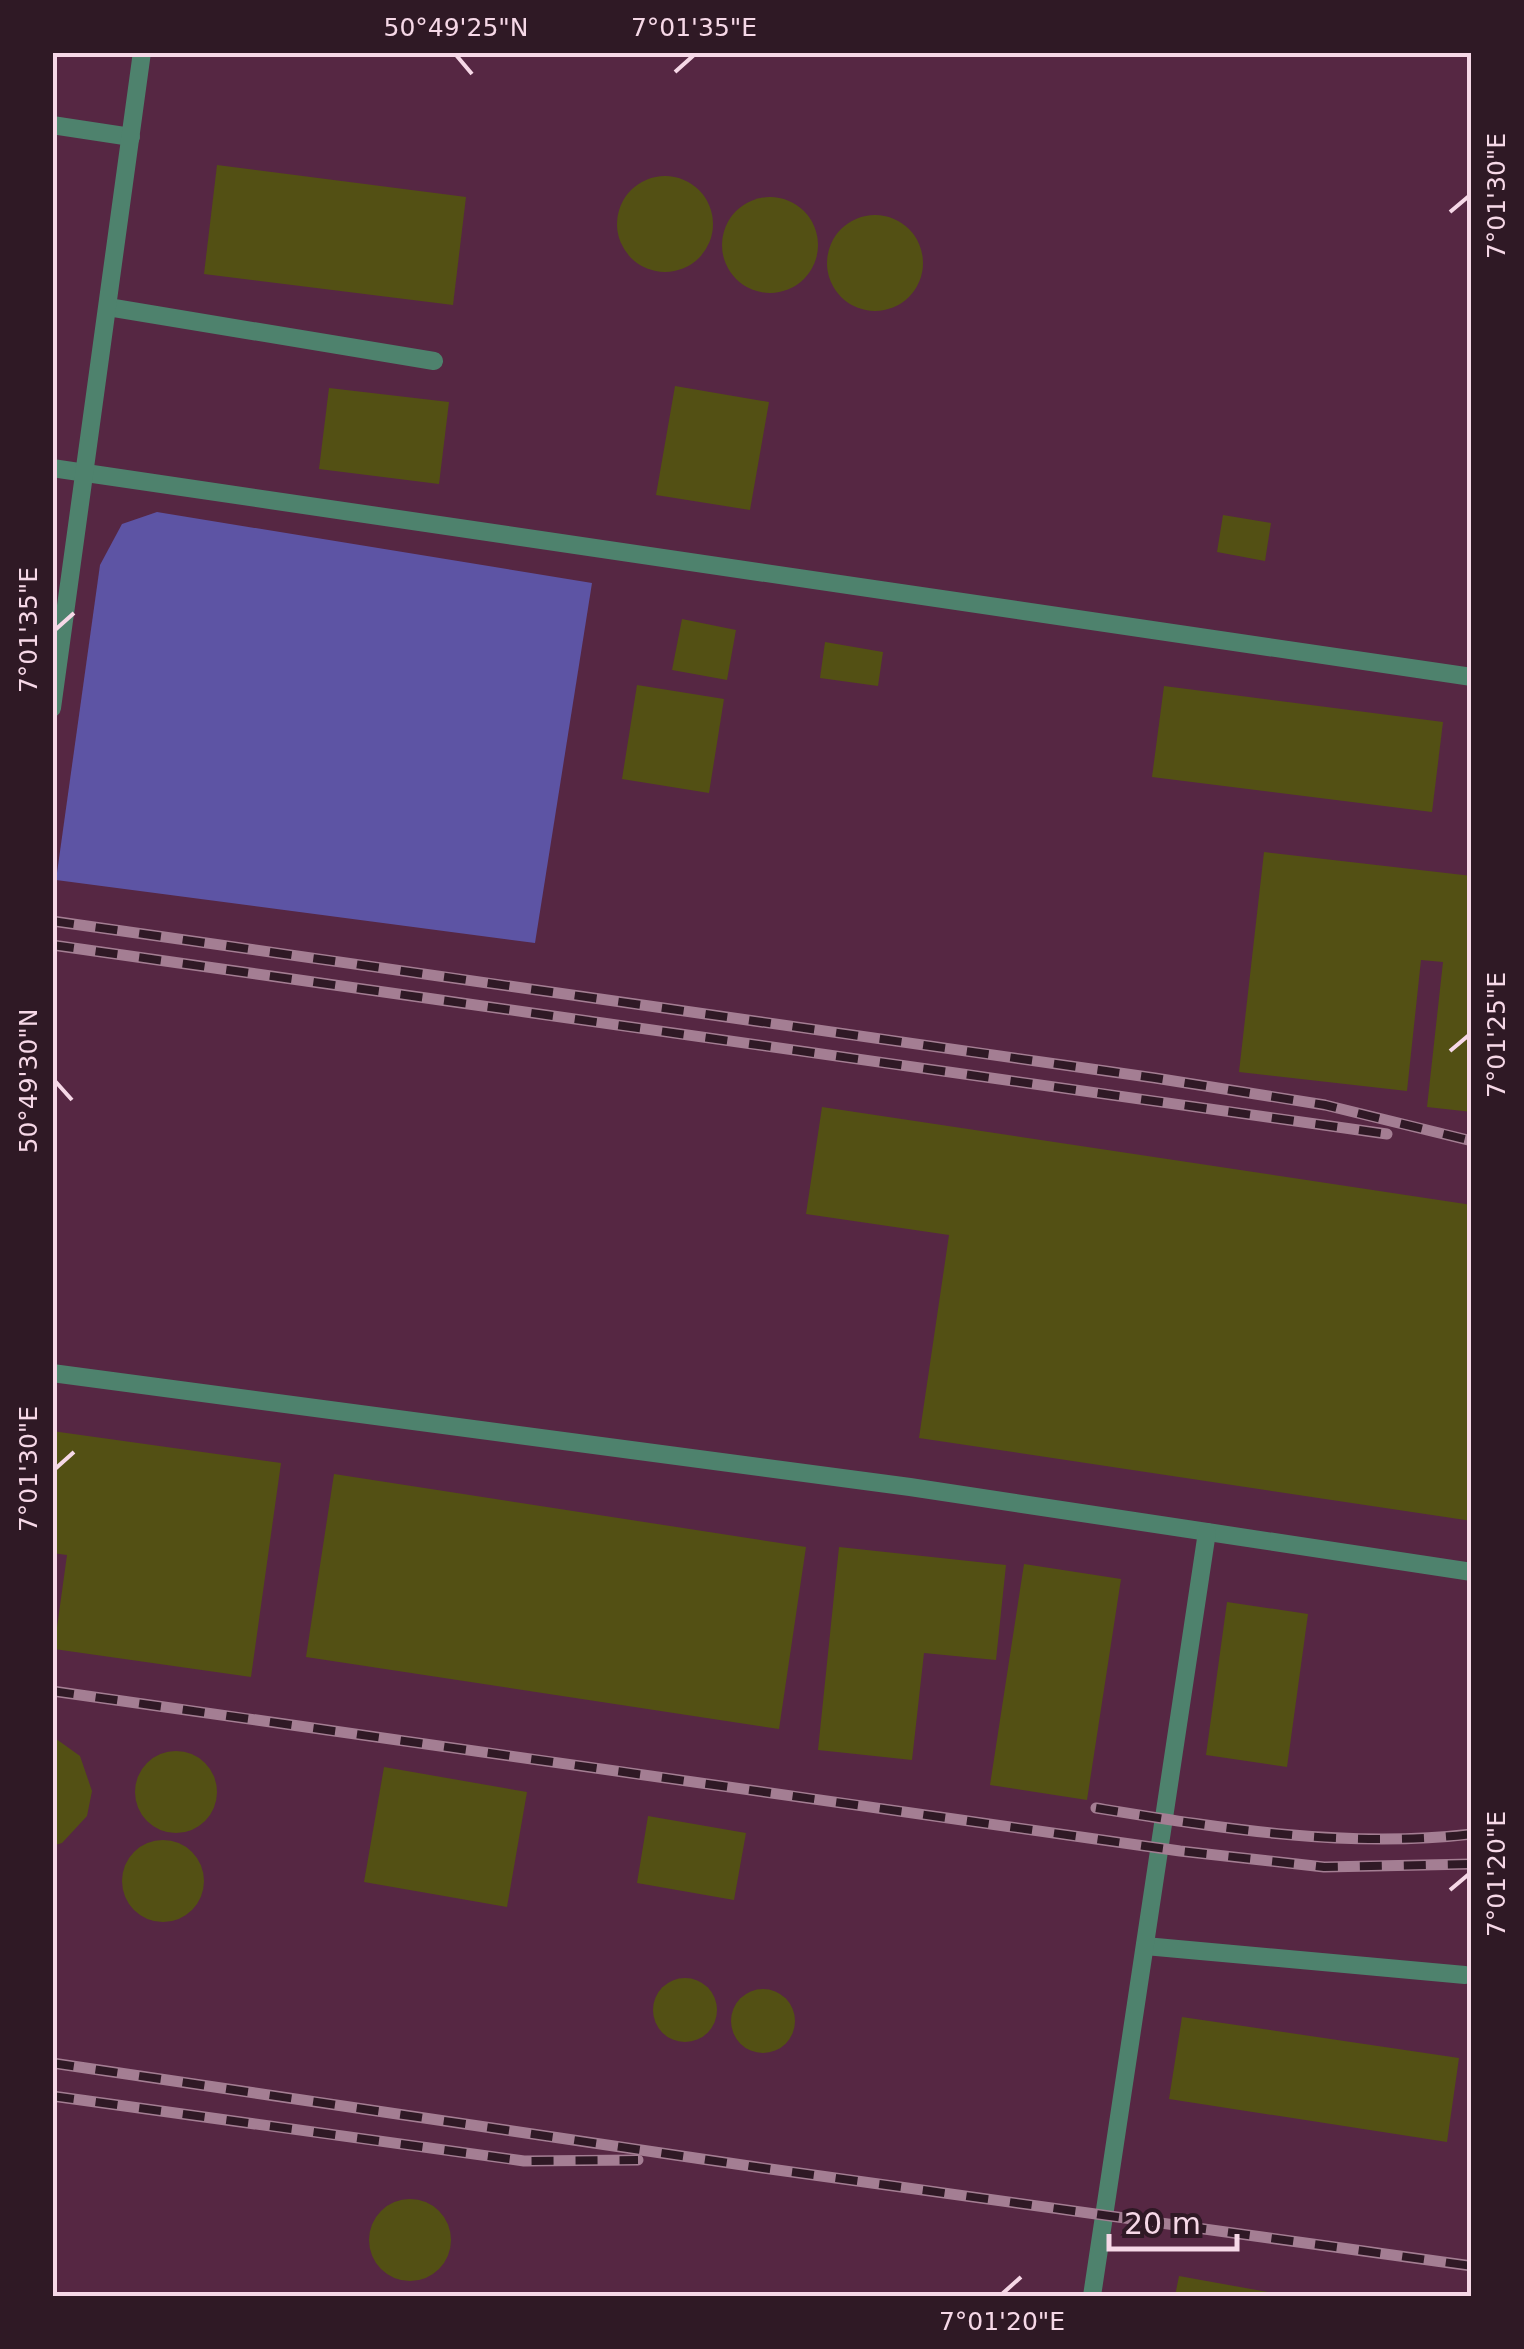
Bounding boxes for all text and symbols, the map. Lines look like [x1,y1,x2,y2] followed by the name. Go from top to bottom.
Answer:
[383,13,529,42] text: 50°49'25"N
[631,13,757,42] text: 7°01'35"E
[1482,133,1511,259] text: 7°01'30"E
[14,567,43,693] text: 7°01'35"E
[1482,972,1511,1098] text: 7°01'25"E
[14,1008,43,1154] text: 50°49'30"N
[14,1406,43,1532] text: 7°01'30"E
[1482,1811,1511,1937] text: 7°01'20"E
[1109,2189,1236,2251] scale bar
[1124,2206,1201,2241] text: 20 m
[939,2307,1065,2336] text: 7°01'20"E

